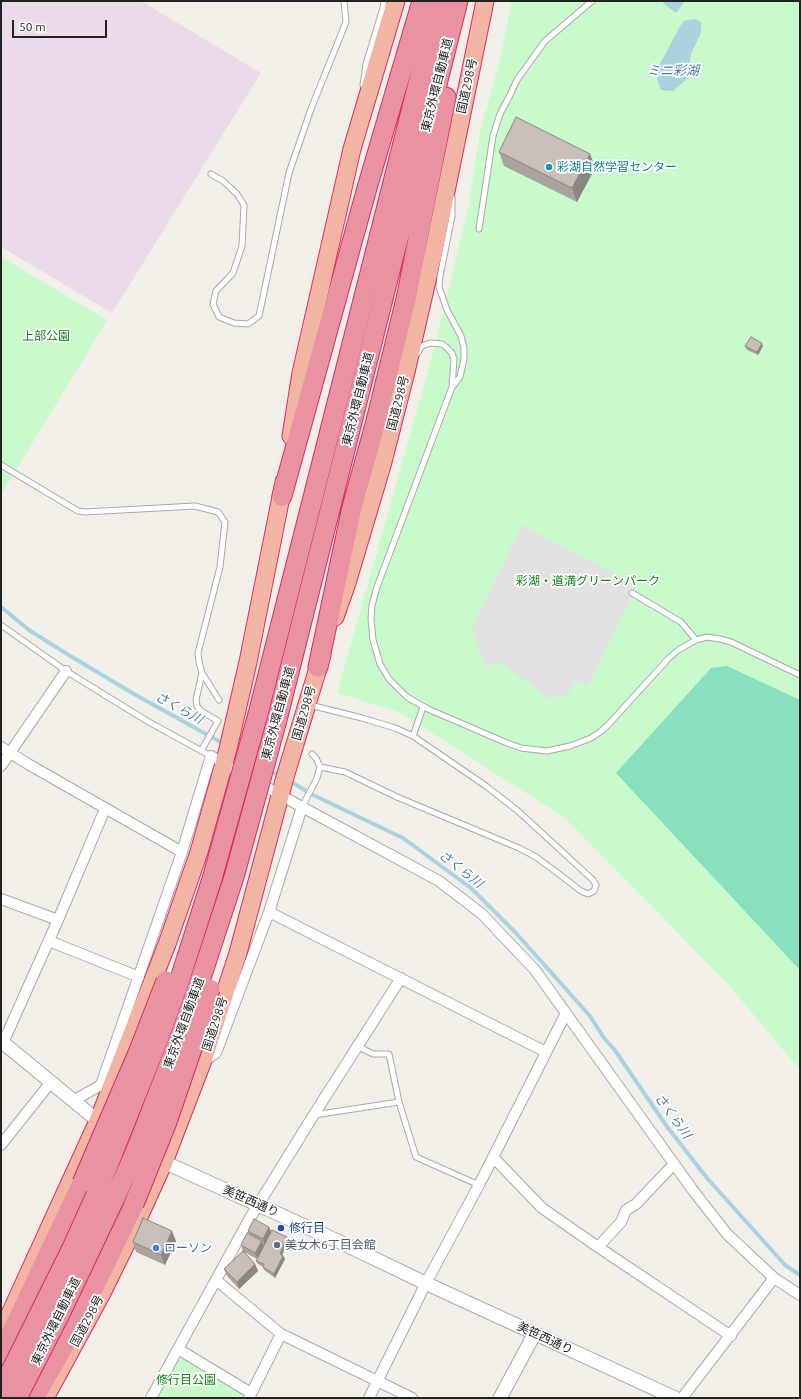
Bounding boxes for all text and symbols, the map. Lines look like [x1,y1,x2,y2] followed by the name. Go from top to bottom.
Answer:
[14,12,109,38] scale bar
[19,20,46,33] text: 50 m
[418,37,456,133] street label: 東京外環自動車道
[454,57,480,115] street label: 国道298号
[647,63,699,79] water label: ミニ彩湖
[557,160,677,174] place label: 彩湖自然学習センター
[544,162,554,172] marker: 彩湖自然学習センター
[22,329,70,343] park label: 上部公園
[339,351,377,447] street label: 東京外環自動車道
[384,374,412,432] street label: 国道298号
[516,574,660,588] park label: 彩湖・道満グリーンパーク
[259,665,297,761] street label: 東京外環自動車道
[289,684,319,742] street label: 国道298号
[152,689,206,727] water label: さくら川
[436,847,486,891] water label: さくら川
[161,975,207,1071] street label: 東京外環自動車道
[199,995,231,1053] street label: 国道298号
[651,1090,695,1142] water label: さくら川
[221,1182,281,1220] street label: 美笹西通り
[289,1221,325,1235] place label: 修行目
[276,1223,286,1233] marker: 修行目
[285,1238,376,1252] place label: 美女木6丁目会館
[272,1240,282,1250] marker: 美女木6丁目会館
[164,1241,212,1255] place label: ローソン
[151,1243,161,1253] marker: ローソン
[28,1275,84,1367] street label: 東京外環自動車道
[67,1293,107,1349] street label: 国道298号
[515,1319,575,1357] street label: 美笹西通り
[156,1373,216,1387] park label: 修行目公園

